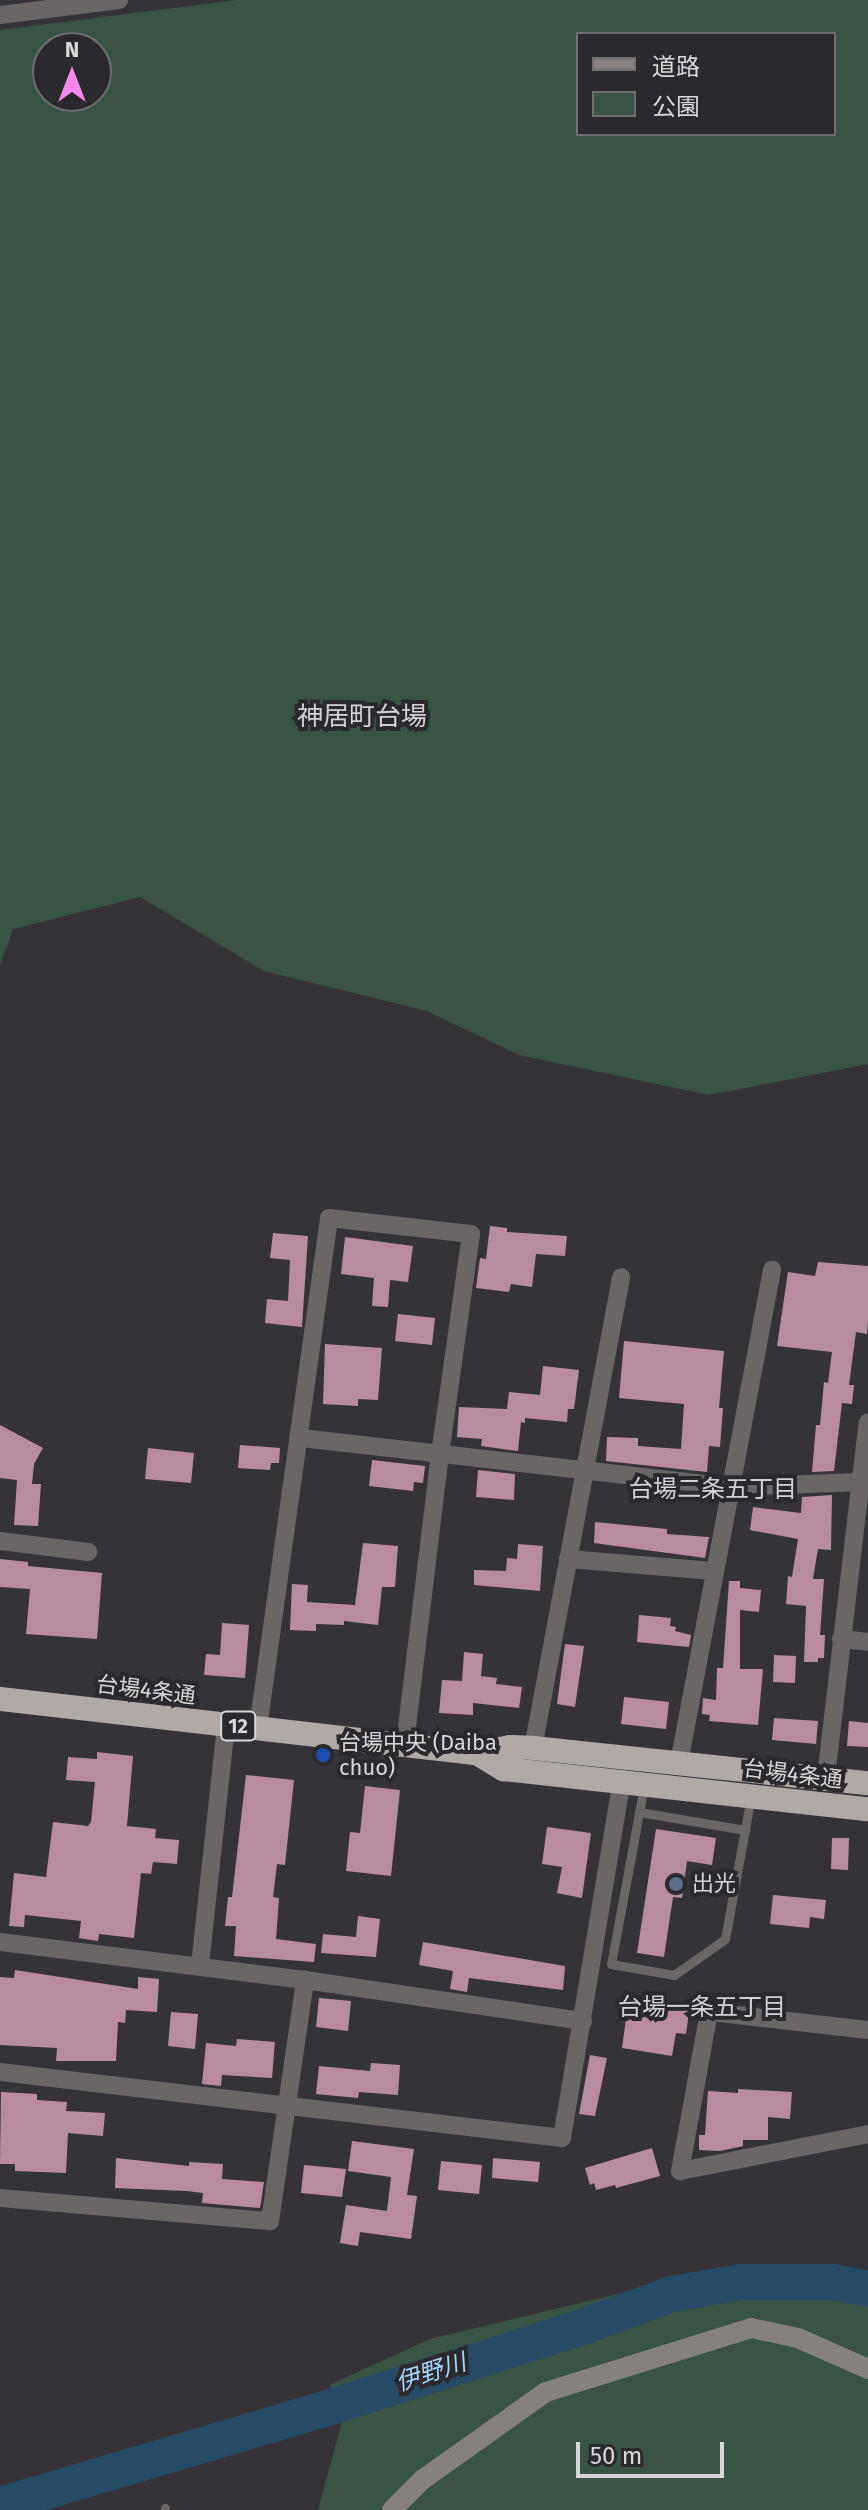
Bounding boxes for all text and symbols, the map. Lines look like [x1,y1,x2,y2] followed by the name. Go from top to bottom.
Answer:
[32,32,112,112] north arrow
[576,32,836,136] legend
[65,36,79,63] text: N
[652,53,700,81] text: 道路
[652,93,700,121] text: 公園
[297,701,427,733] district label: 神居町台場
[629,1476,797,1504] district label: 台場二条五丁目
[95,1671,197,1709] street label: 台場4条通
[220,1710,256,1742] road number: 12
[339,1729,497,1780] place label: 台場中央 (Daiba chuo)
[314,1746,332,1764] marker: 台場中央 (Daiba chuo)
[742,1755,844,1793] street label: 台場4条通
[692,1871,736,1897] place label: 出光
[667,1875,685,1893] marker: 出光
[618,1994,786,2022] district label: 台場一条五丁目
[392,2348,470,2398] water label: 伊野川
[580,2426,728,2476] scale bar
[590,2442,642,2470] text: 50 m

